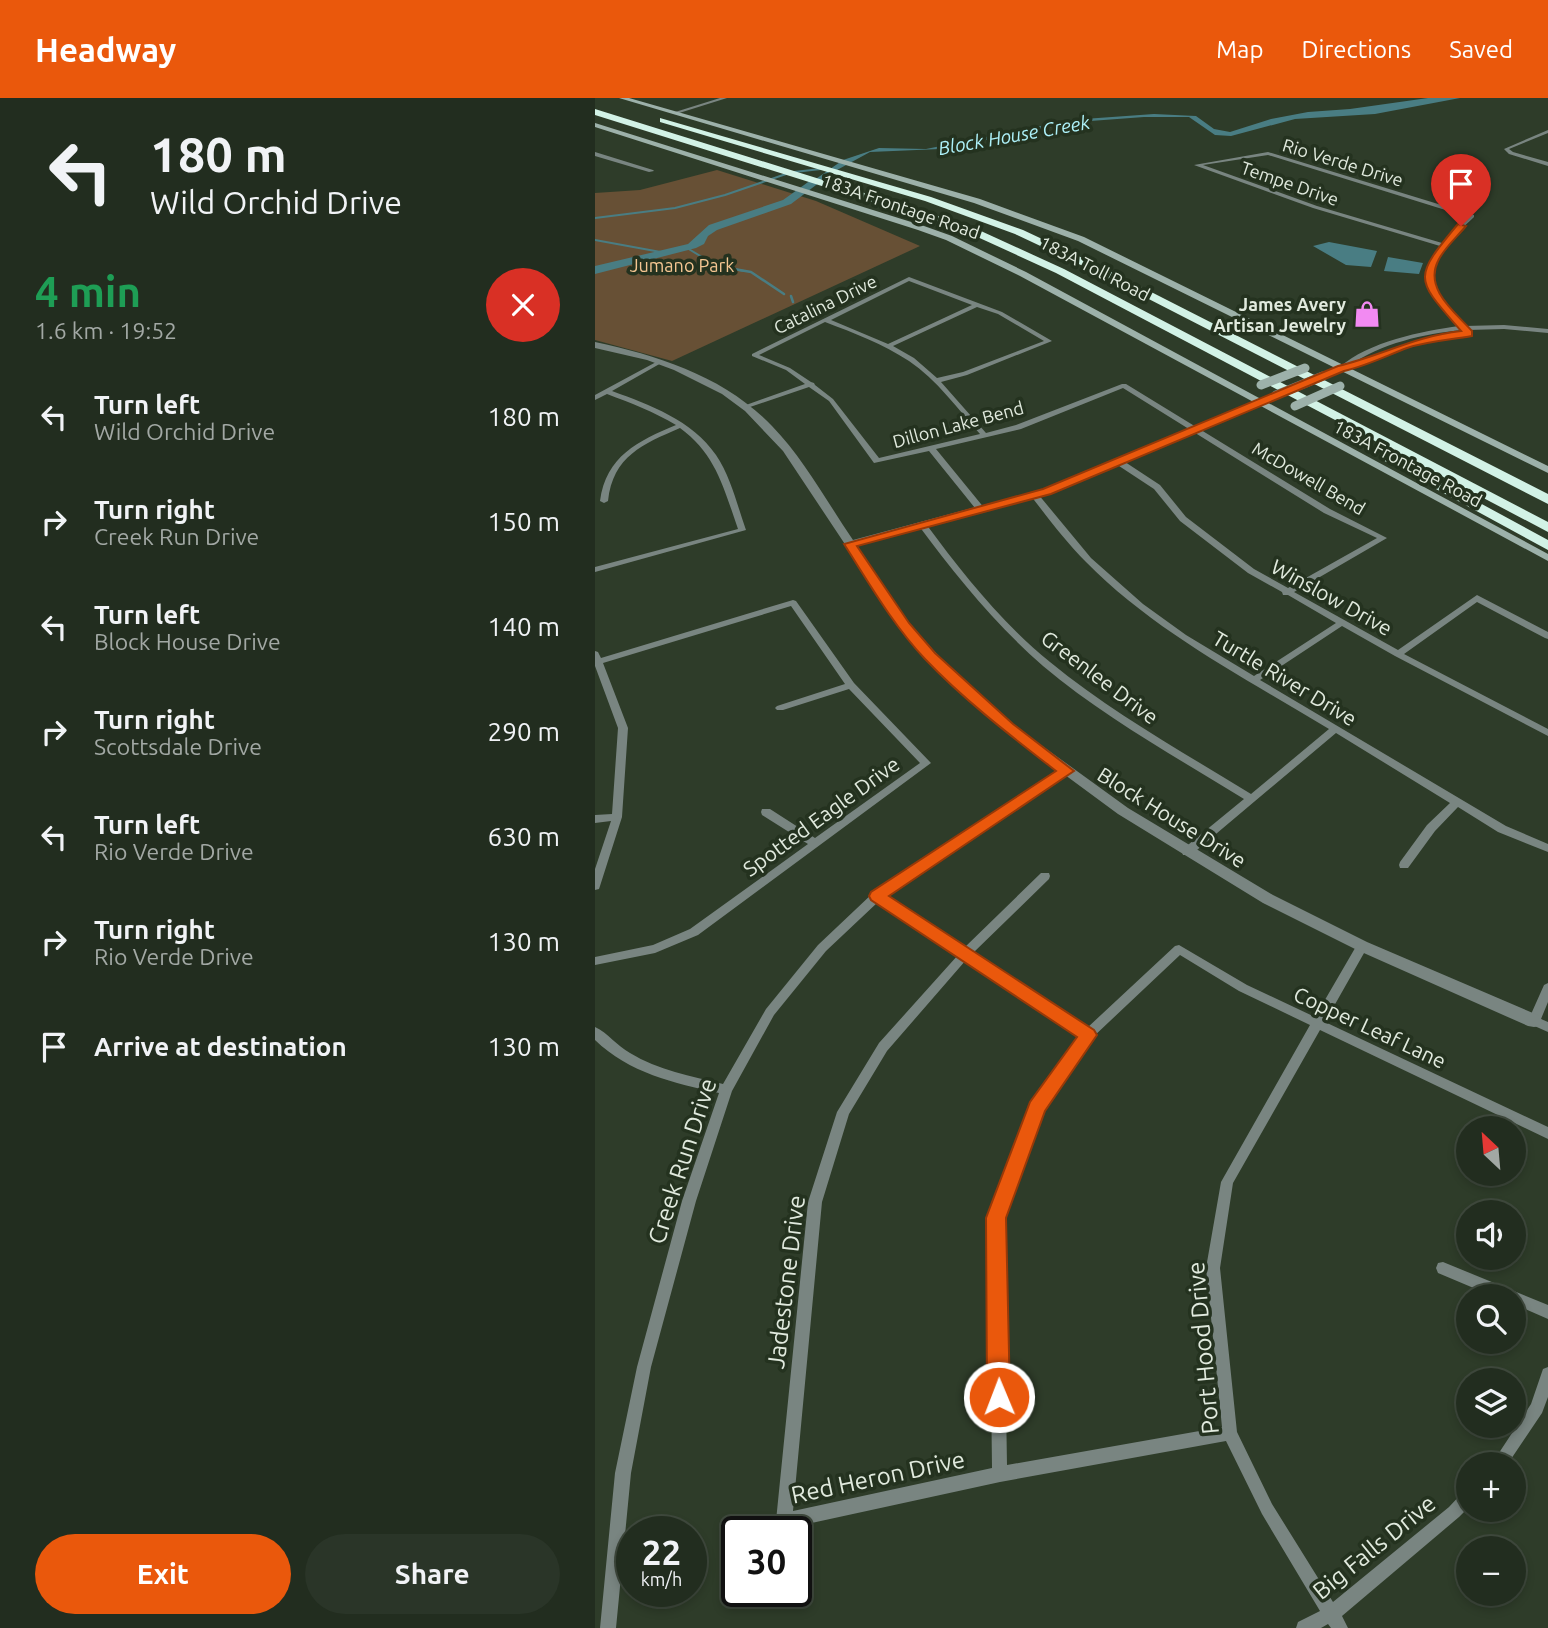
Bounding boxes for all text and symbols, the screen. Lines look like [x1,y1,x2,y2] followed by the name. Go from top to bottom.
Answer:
[35,31,176,68] text: Headway
[1216,36,1263,63] text: Map
[1301,36,1411,63] text: Directions
[1449,36,1513,63] text: Saved
[936,111,1092,159] water label: Block House Creek
[35,126,126,217] icon: left
[150,126,287,181] text: 180 m
[1280,134,1406,190] street label: Rio Verde Drive
[1431,154,1491,226] pin
[1239,157,1341,209] street label: Tempe Drive
[1442,165,1480,203] icon: arrive
[820,170,982,242] street label: 183A Frontage Road
[150,184,402,220] text: Wild Orchid Drive
[1037,232,1153,304] street label: 183A Toll Road
[630,255,734,275] park label: Jumano Park
[35,268,141,315] text: 4 min
[486,268,560,342] button: close
[770,270,880,338] street label: Catalina Drive
[1213,294,1346,335] place label: James Avery Artisan Jewelry
[1352,299,1382,329] shop icon: James Avery Artisan Jewelry
[35,318,177,343] text: 1.6 km · 19:52
[94,390,200,419] text: Turn left
[890,397,1026,451] street label: Dillon Lake Bend
[35,398,73,436] icon: left
[488,402,560,431] text: 180 m
[1330,415,1486,511] street label: 183A Frontage Road
[94,419,275,444] text: Wild Orchid Drive
[1249,438,1369,518] street label: McDowell Bend
[94,495,215,524] text: Turn right
[35,503,73,541] icon: right
[488,507,560,536] text: 150 m
[94,524,259,549] text: Creek Run Drive
[1267,554,1397,640] street label: Winslow Drive
[94,600,200,629] text: Turn left
[35,608,73,646] icon: left
[488,612,560,641] text: 140 m
[1037,625,1163,729] street label: Greenlee Drive
[1209,626,1361,730] street label: Turtle River Drive
[94,629,281,654] text: Block House Drive
[94,705,215,734] text: Turn right
[35,713,73,751] icon: right
[488,717,560,746] text: 290 m
[94,734,262,759] text: Scottsdale Drive
[738,751,904,881] street label: Spotted Eagle Drive
[1093,762,1251,872] street label: Block House Drive
[94,810,200,839] text: Turn left
[35,818,73,856] icon: left
[488,822,560,851] text: 630 m
[94,839,254,864] text: Rio Verde Drive
[94,915,215,944] text: Turn right
[35,923,73,961] icon: right
[488,927,560,956] text: 130 m
[94,944,254,969] text: Rio Verde Drive
[1290,981,1450,1073] street label: Copper Leaf Lane
[35,1028,73,1066] icon: arrive
[94,1032,347,1061] text: Arrive at destination
[488,1032,560,1061] text: 130 m
[643,1075,721,1247] street label: Creek Run Drive
[1456,1116,1526,1186] north arrow
[1456,1116,1526,1606] map controls
[762,1194,810,1370] street label: Jadestone Drive
[1456,1200,1526,1270] button: sound
[1182,1261,1224,1435] street label: Port Hood Drive
[1456,1284,1526,1354] button: search
[962,1360,1036,1434] position arrow
[1456,1368,1526,1438] button: layers
[789,1445,967,1509] street label: Red Heron Drive
[1456,1452,1526,1522] button: +
[1307,1489,1441,1605] street label: Big Falls Drive
[721,1516,812,1607] speed limit sign: 30
[642,1532,681,1572] text: 22
[35,1534,291,1614] button: Exit
[305,1534,560,1614] button: Share
[1456,1536,1526,1606] button: −
[641,1569,682,1589] text: km/h

